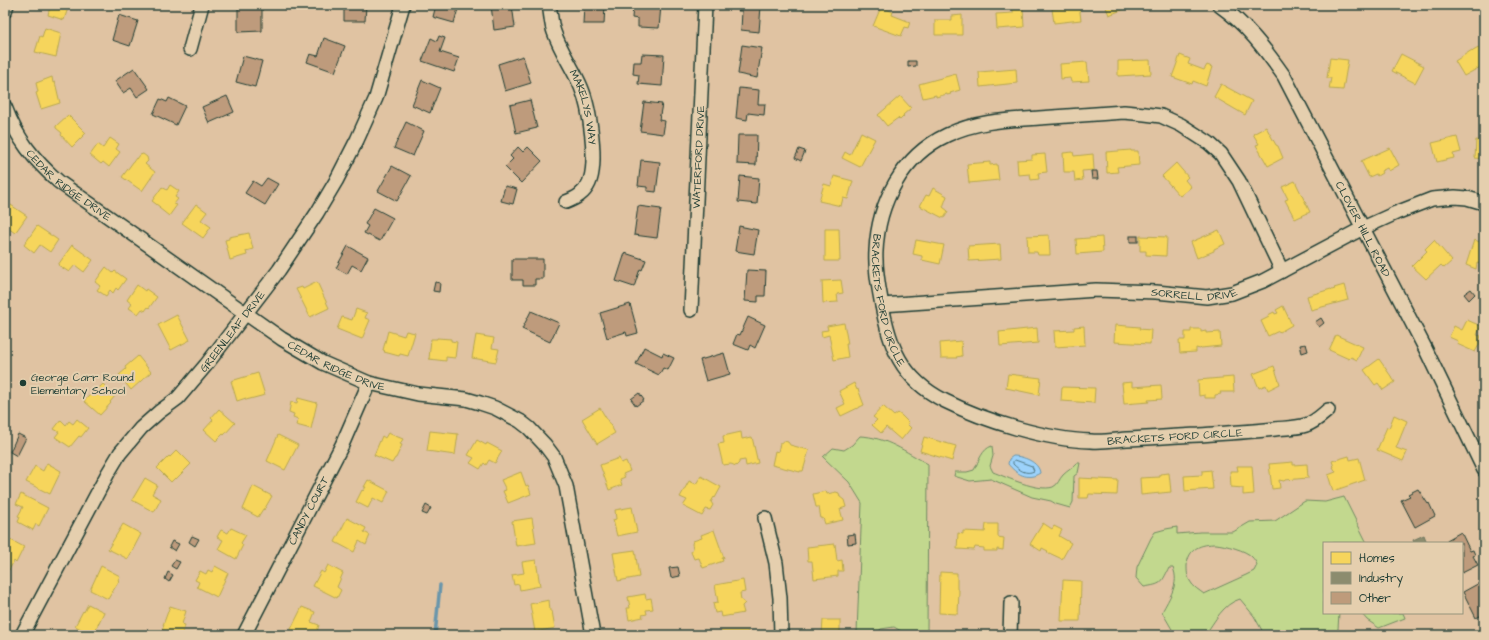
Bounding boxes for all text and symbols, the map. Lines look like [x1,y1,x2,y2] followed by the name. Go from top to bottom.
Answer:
[566,67,600,145] street label: MAKELYS WAY
[689,105,708,209] street label: WATERFORD DRIVE
[23,146,115,225] street label: CEDAR RIDGE DRIVE
[1332,179,1394,280] street label: CLOVER HILL ROAD
[868,233,909,370] street label: BRACKETS FORD CIRCLE
[1151,284,1240,305] street label: SORRELL DRIVE
[196,287,269,375] street label: GREENLEAF DRIVE
[285,337,387,394] street label: CEDAR RIDGE DRIVE
[31,370,134,399] place label: George Carr Round Elementary School
[18,378,28,388] marker: George Carr Round Elementary School
[1106,425,1244,449] street label: BRACKETS FORD CIRCLE
[285,474,333,548] street label: CANDY COURT
[1323,542,1463,614] legend
[1359,550,1395,567] text: Homes
[1359,570,1404,588] text: Industry
[1359,590,1391,607] text: Other

